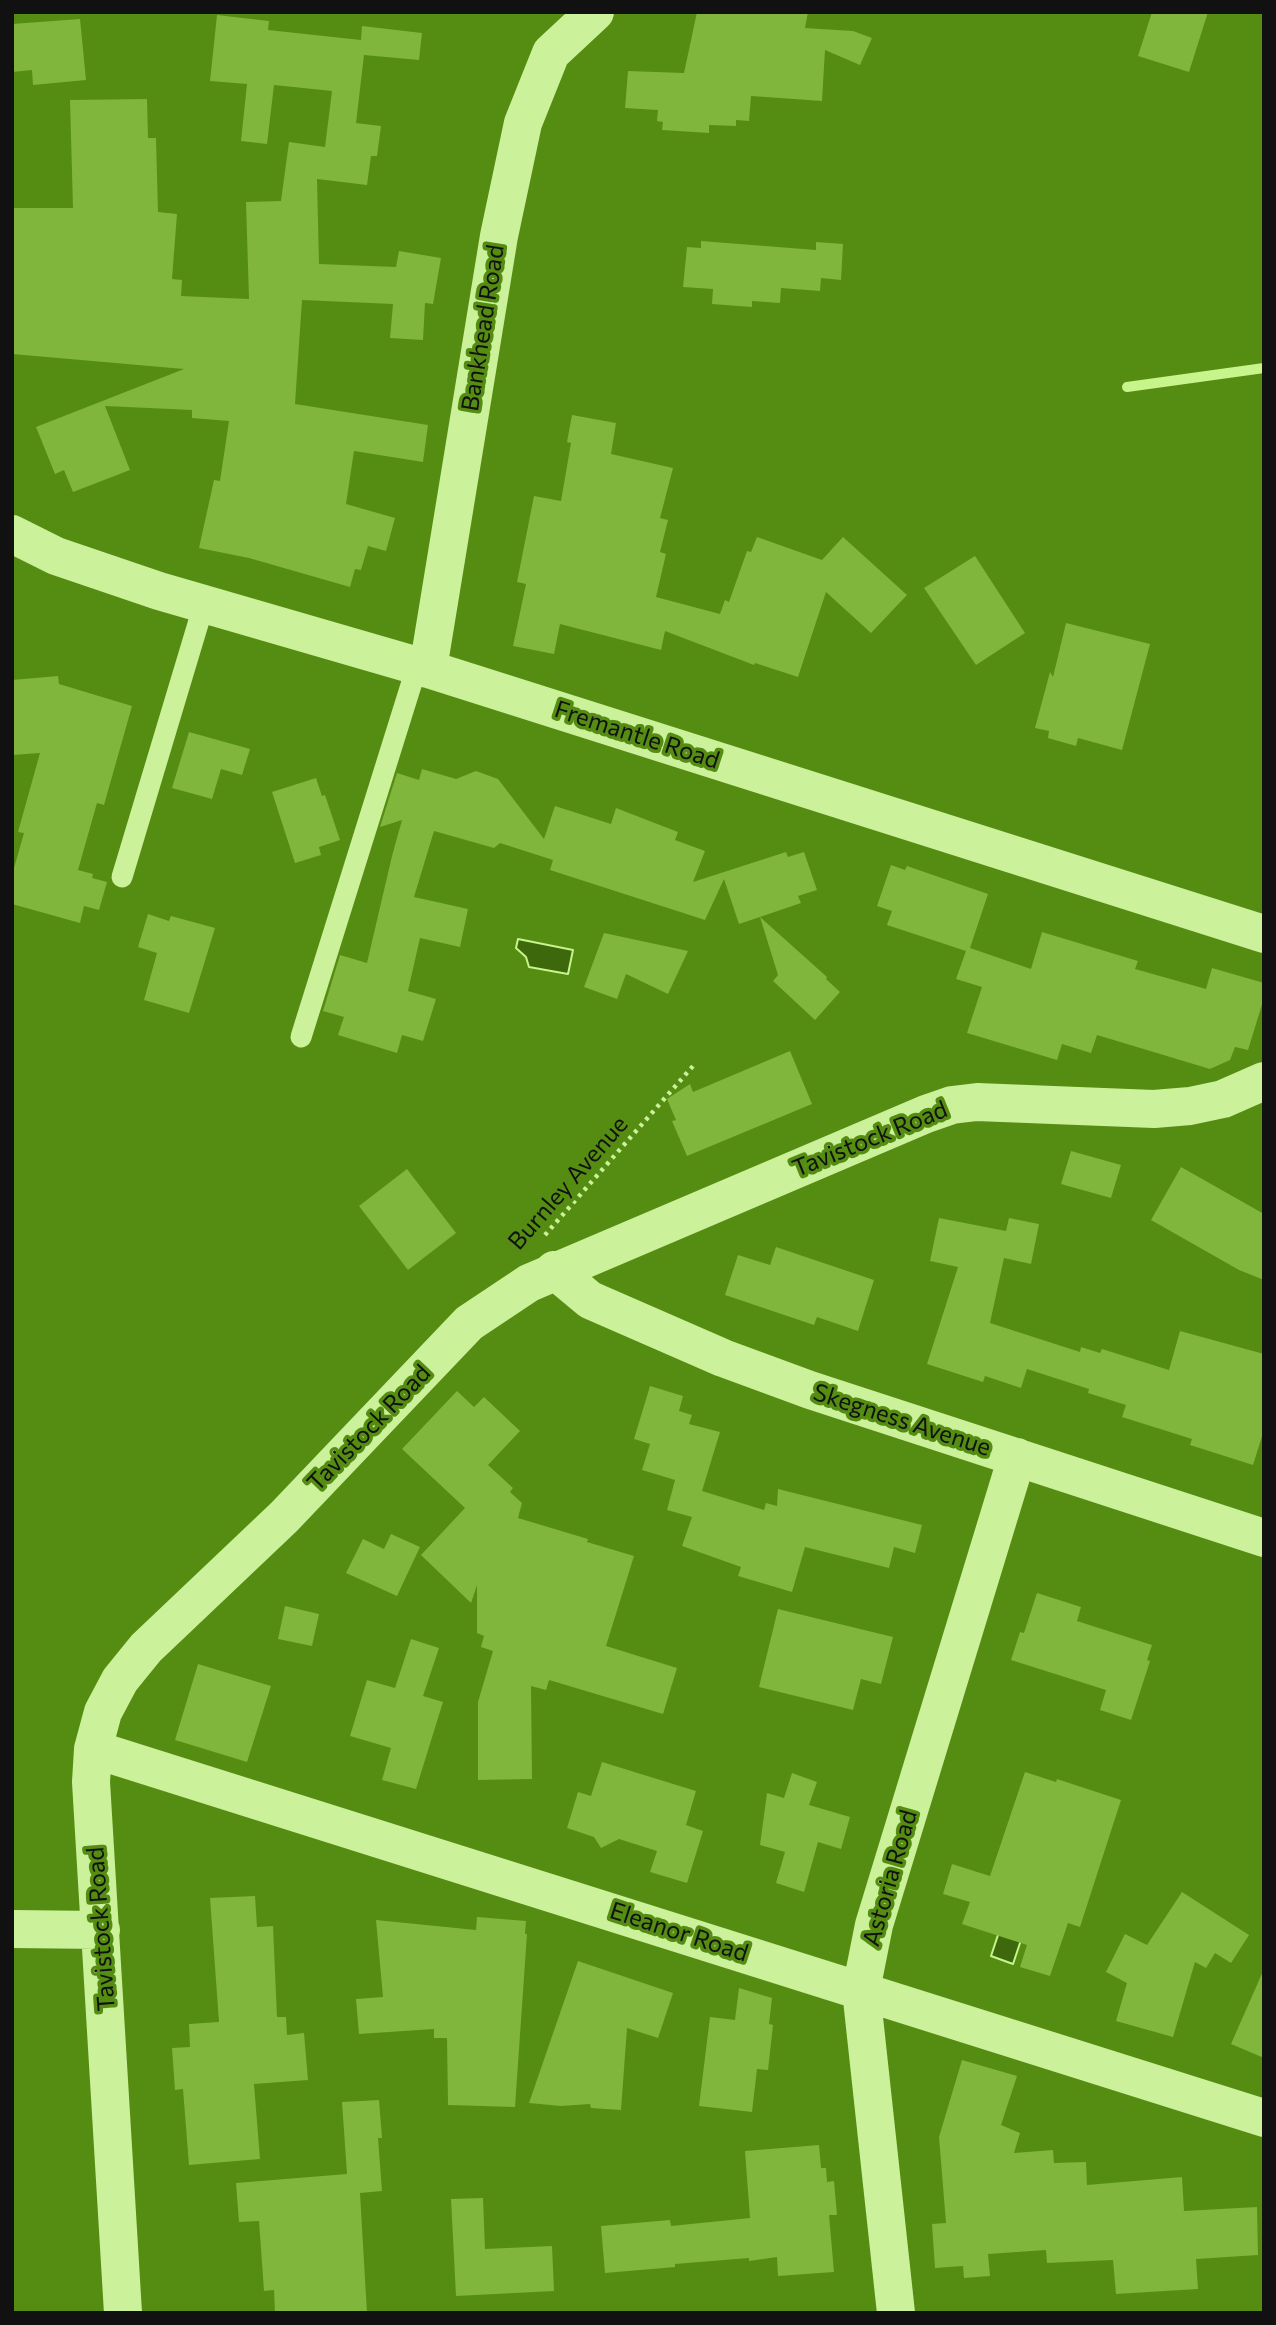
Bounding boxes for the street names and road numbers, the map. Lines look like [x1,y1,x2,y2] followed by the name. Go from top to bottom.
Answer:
[456,243,510,413] street label: Bankhead Road
[551,695,723,775] street label: Fremantle Road
[788,1095,952,1183] street label: Tavistock Road
[502,1110,634,1256] street label: Burnley Avenue
[302,1359,436,1497] street label: Tavistock Road
[810,1378,994,1462] street label: Skegness Avenue
[857,1807,923,1949] street label: Astoria Road
[81,1846,121,2012] street label: Tavistock Road
[606,1896,752,1968] street label: Eleanor Road

